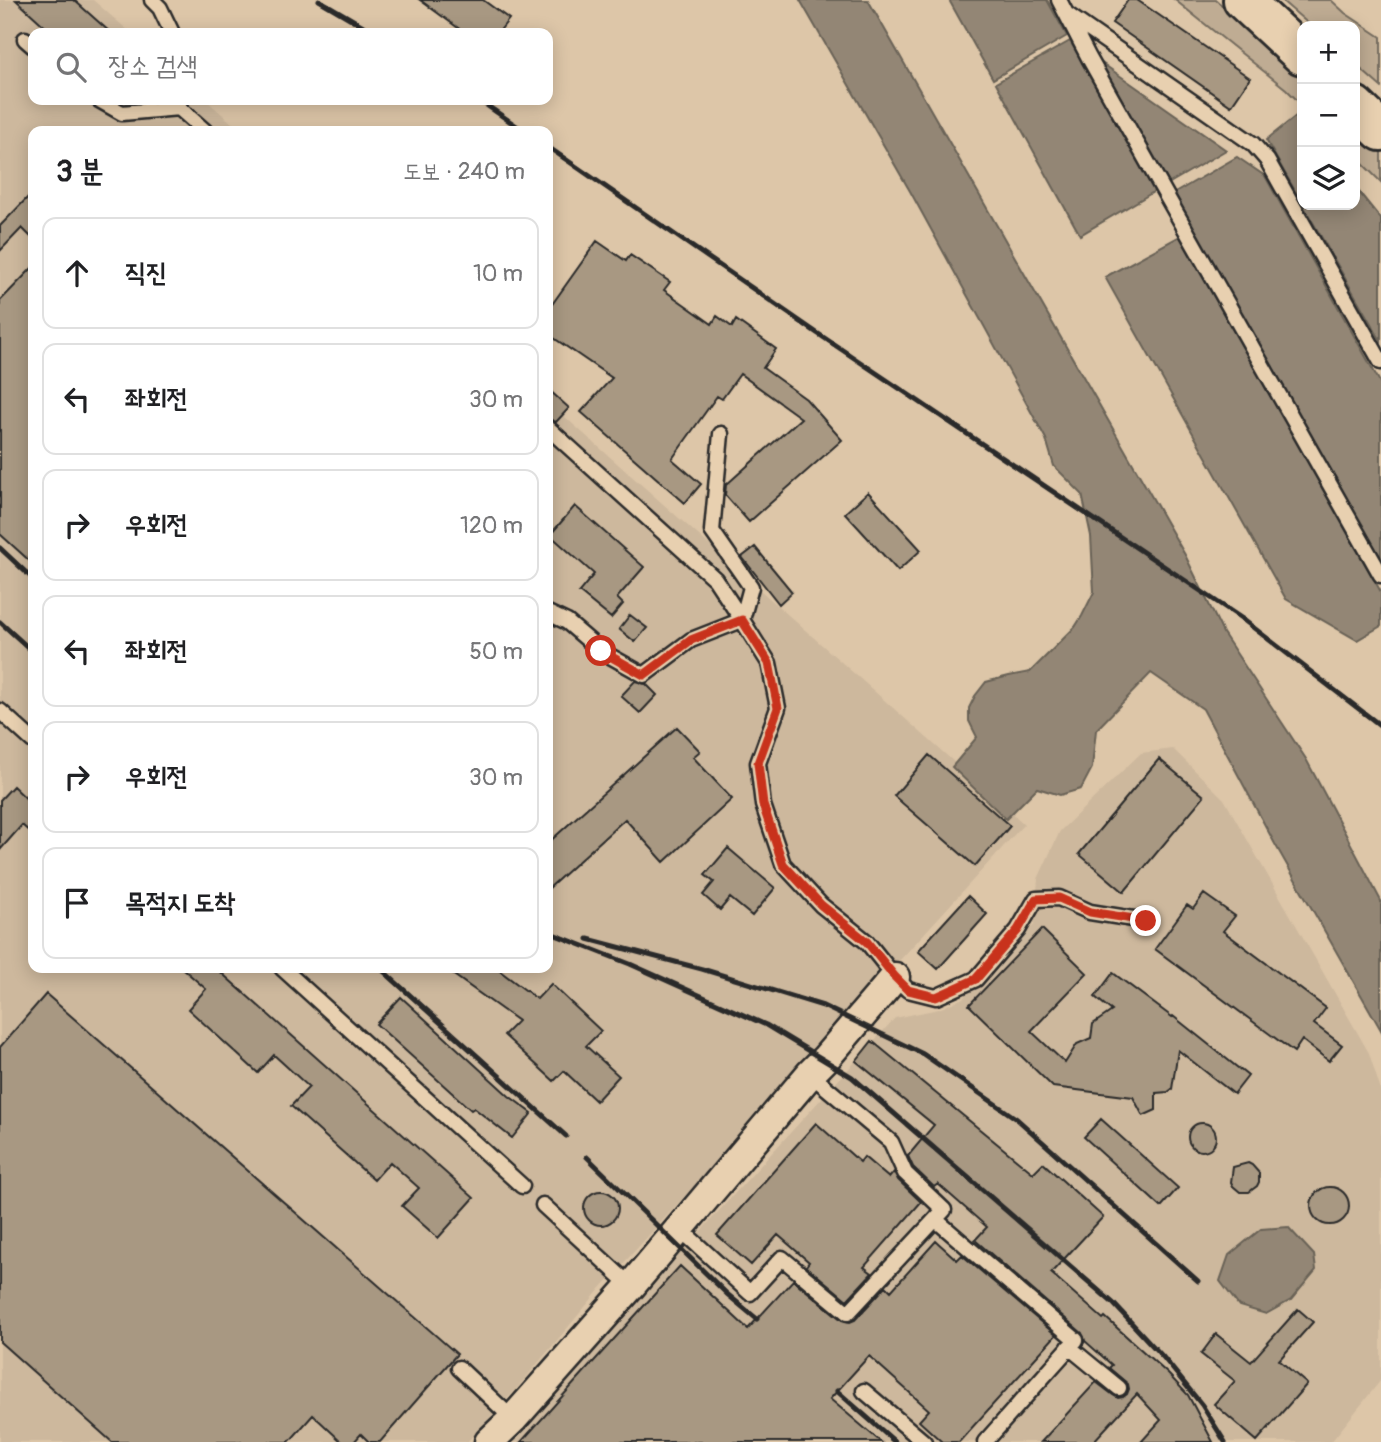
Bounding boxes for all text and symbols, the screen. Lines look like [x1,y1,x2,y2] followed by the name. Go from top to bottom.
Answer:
[1297,21,1360,210] map controls
[1297,21,1360,84] button: +
[28,28,553,105] search box
[52,48,90,86] icon: search
[108,50,197,82] text: 장소 검색
[1297,84,1360,147] button: −
[1297,147,1360,210] button: layers
[56,153,103,190] text: 3 분
[403,157,525,186] text: 도보 · 240 m
[58,254,96,292] icon: ahead
[125,257,167,289] text: 직진
[473,259,523,288] text: 10 m
[58,380,96,418] icon: left
[125,383,188,415] text: 좌회전
[469,385,523,414] text: 30 m
[58,506,96,544] icon: right
[125,509,188,541] text: 우회전
[460,511,523,540] text: 120 m
[58,632,96,670] icon: left
[125,635,188,667] text: 좌회전
[585,635,616,666] route start
[469,637,523,666] text: 50 m
[58,758,96,796] icon: right
[125,761,188,793] text: 우회전
[469,763,523,792] text: 30 m
[58,884,96,922] icon: arrive
[125,887,235,919] text: 목적지 도착
[1130,905,1161,936] route end

